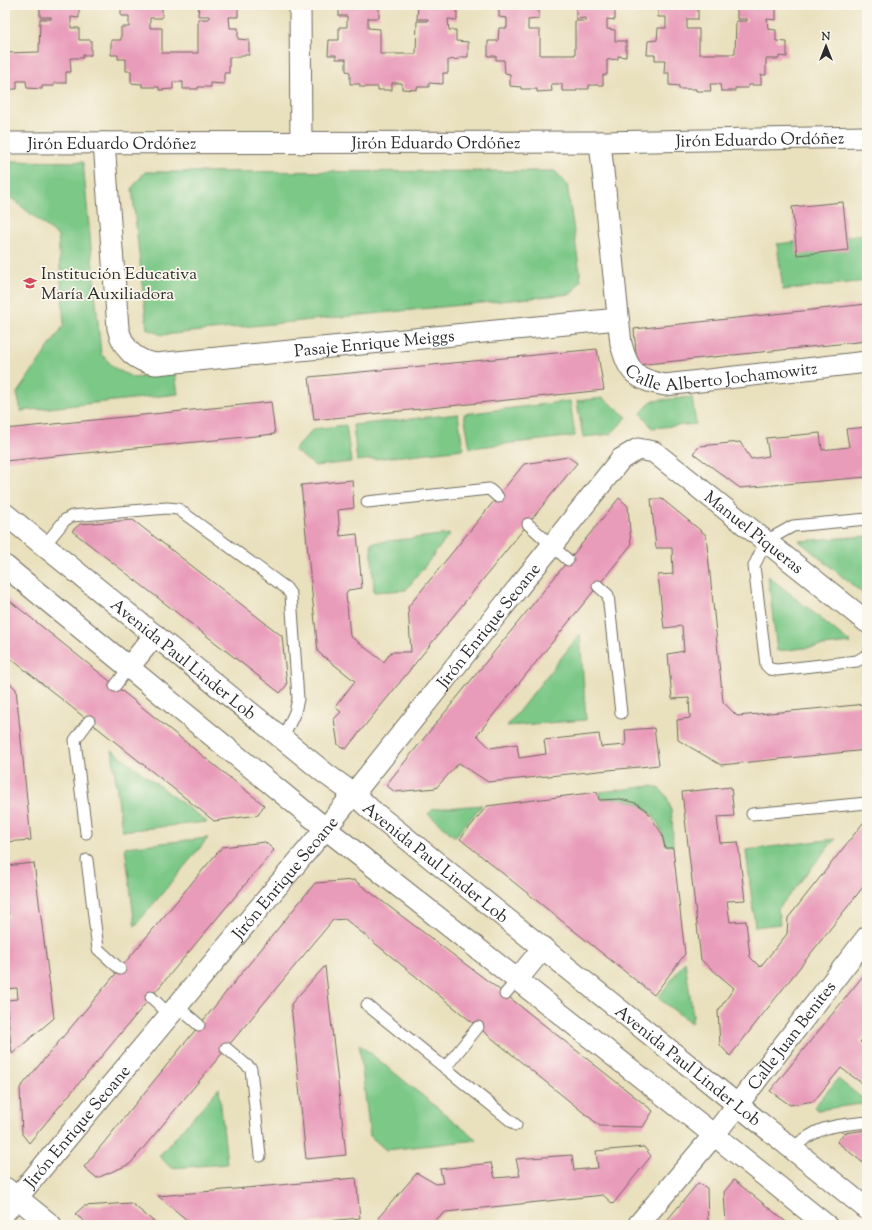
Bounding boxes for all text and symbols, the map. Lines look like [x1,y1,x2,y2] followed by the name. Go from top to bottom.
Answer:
[806,26,846,66] north arrow
[821,29,831,45] text: N
[674,127,845,155] street label: Jirón Eduardo Ordóñez
[351,132,520,156] street label: Jirón Eduardo Ordóñez
[27,133,196,157] street label: Jirón Eduardo Ordóñez
[41,263,197,307] place label: Institución Educativa María Auxiliadora
[22,275,38,291] school or university icon: Institución Educativa María Auxiliadora
[293,325,456,364] street label: Pasaje Enrique Meiggs
[618,358,819,399] street label: Calle Alberto Jochamowitz
[698,486,808,581] street label: Manuel Piqueras
[432,559,547,695] street label: Jirón Enrique Seoane
[104,594,260,727] street label: Avenida Paul Linder Lob
[356,797,513,930] street label: Avenida Paul Linder Lob
[227,812,345,946] street label: Jirón Enrique Seoane
[743,976,843,1096] street label: Calle Juan Benites
[609,1001,765,1133] street label: Avenida Paul Linder Lob
[19,1060,137,1195] street label: Jirón Enrique Seoane

